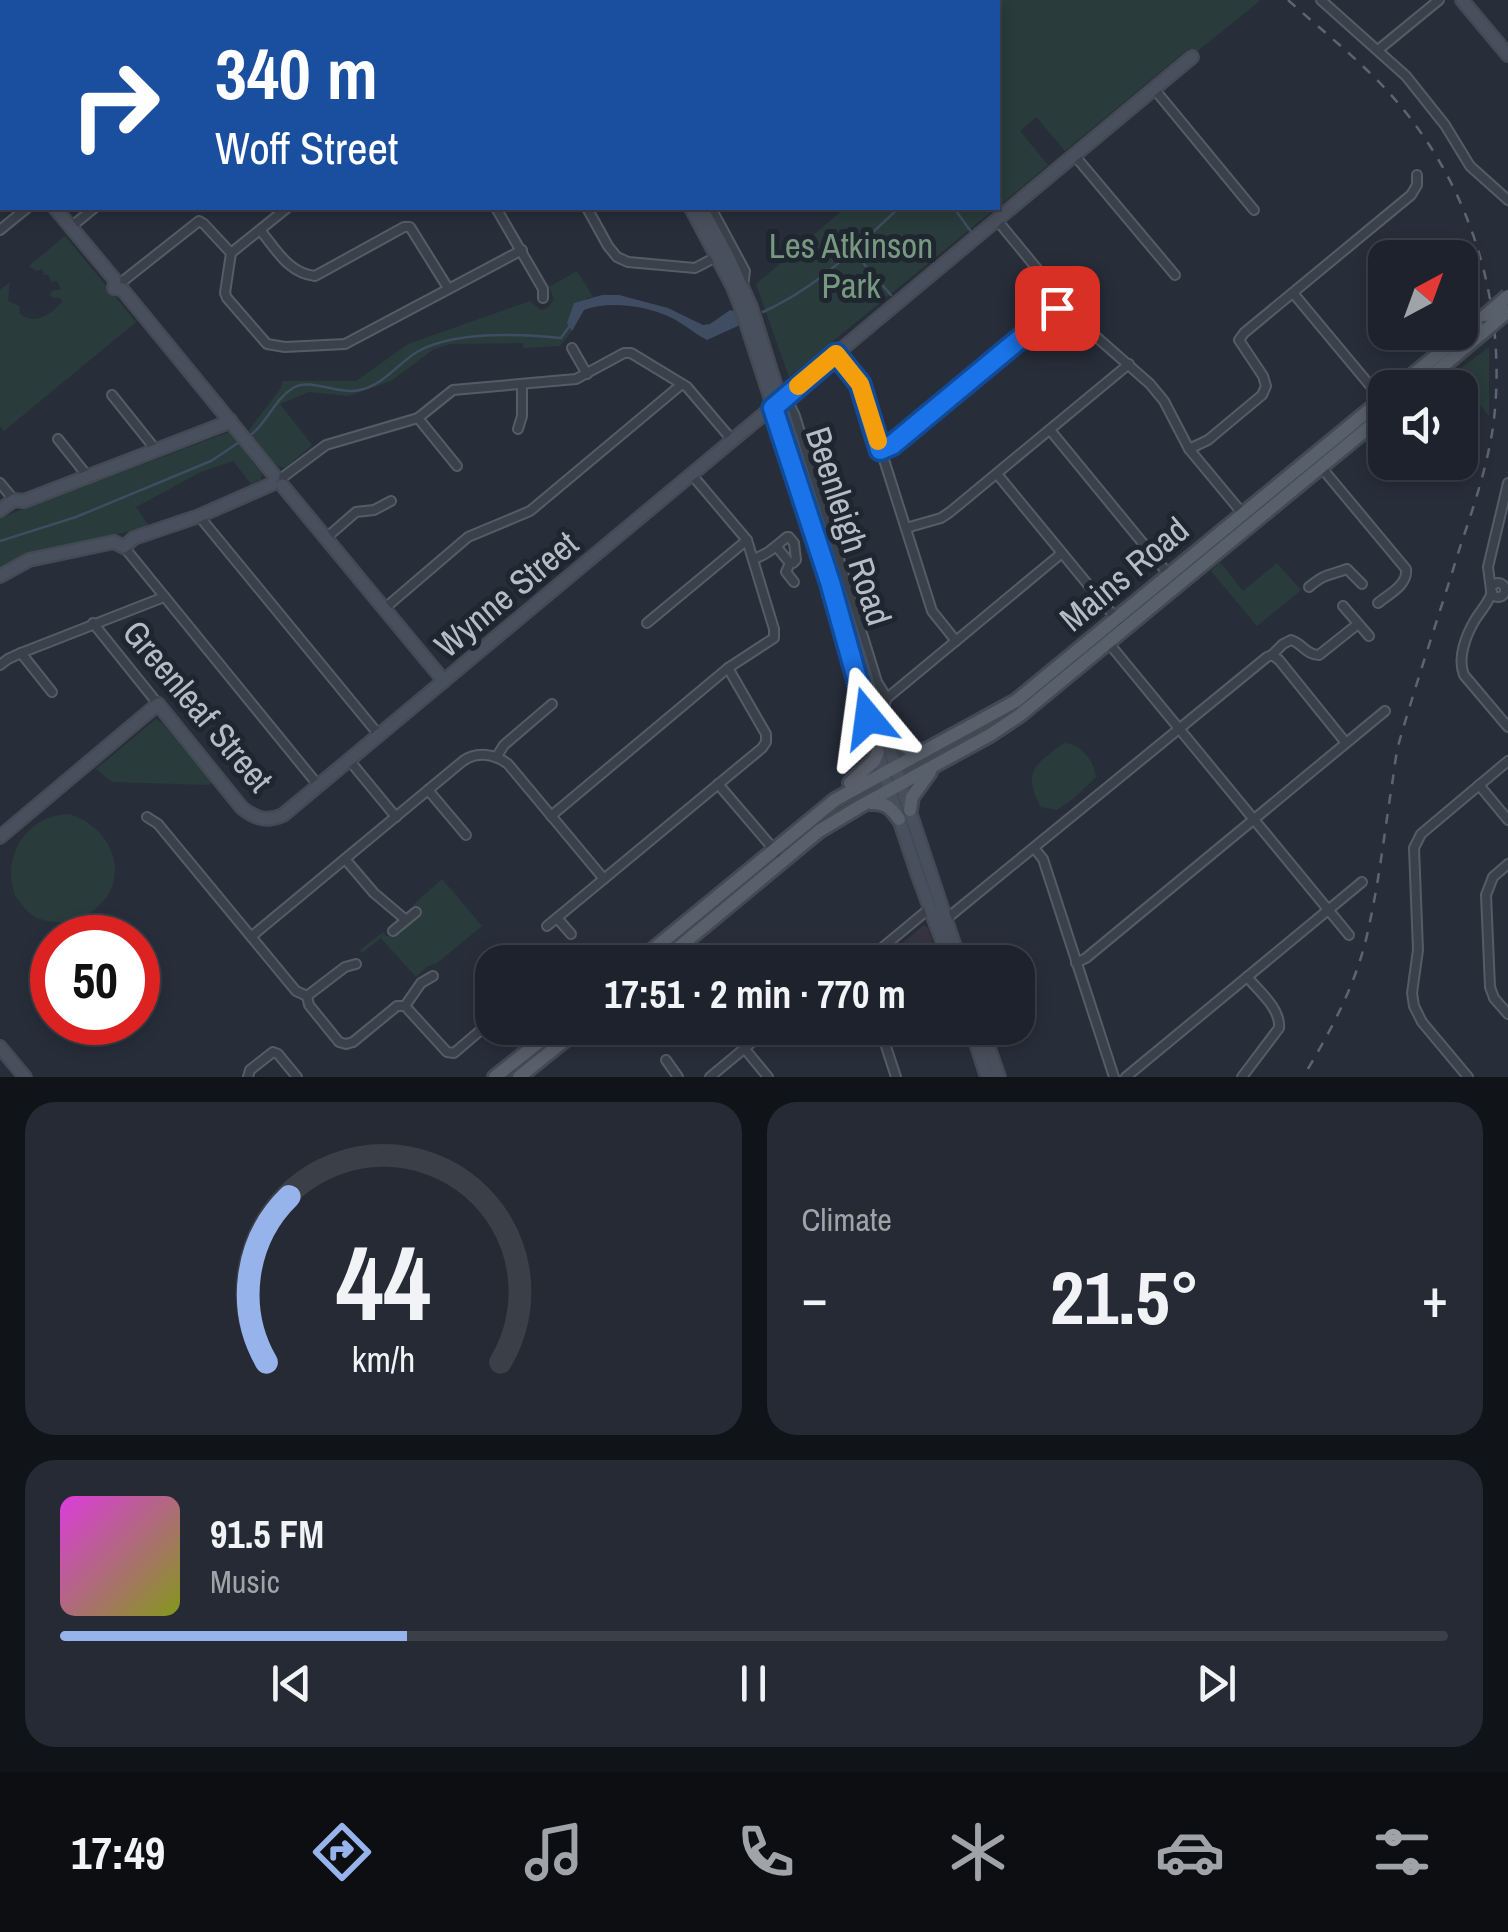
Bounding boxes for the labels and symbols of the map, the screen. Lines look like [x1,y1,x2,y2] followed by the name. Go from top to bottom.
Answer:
[769,222,933,309] park label: Les Atkinson Park
[1368,240,1478,350] north arrow
[1015,266,1100,351] pin
[795,421,903,631] street label: Beenleigh Road
[1050,506,1198,642] street label: Mains Road
[424,520,588,668] street label: Wynne Street
[112,610,284,802] street label: Greenleaf Street
[816,666,920,770] position arrow
[30,915,160,1045] speed limit sign: 50

